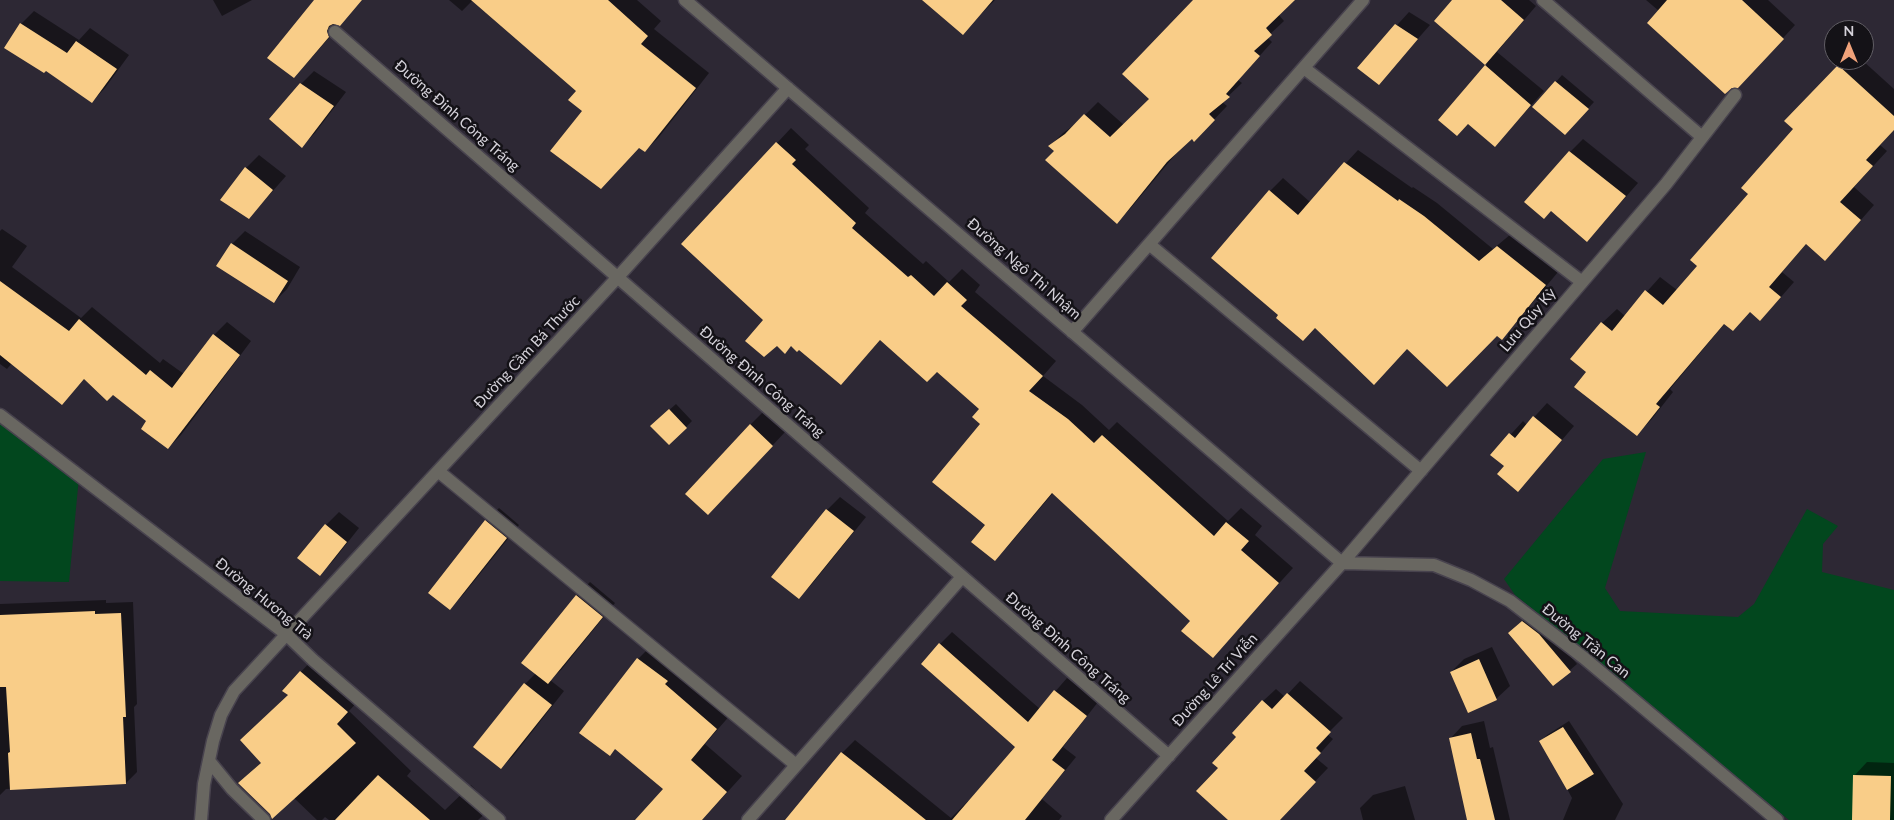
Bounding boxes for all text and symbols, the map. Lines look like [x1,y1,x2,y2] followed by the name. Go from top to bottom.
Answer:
[1824,20,1874,70] north arrow
[1844,22,1854,39] text: N
[391,57,523,175] street label: Đường Đinh Công Tráng
[963,215,1085,323] street label: Đường Ngô Thì Nhậm
[1496,284,1560,356] street label: Lưu Qúy Kỳ
[470,292,584,412] street label: Đường Cầm Bá Thước
[696,323,828,441] street label: Đường Đinh Công Tráng
[212,554,316,644] street label: Đường Hương Trà
[1002,589,1134,707] street label: Đường Đinh Công Tráng
[1538,600,1634,682] street label: Đường Trần Can
[1168,630,1262,730] street label: Đường Lê Trí Viễn

